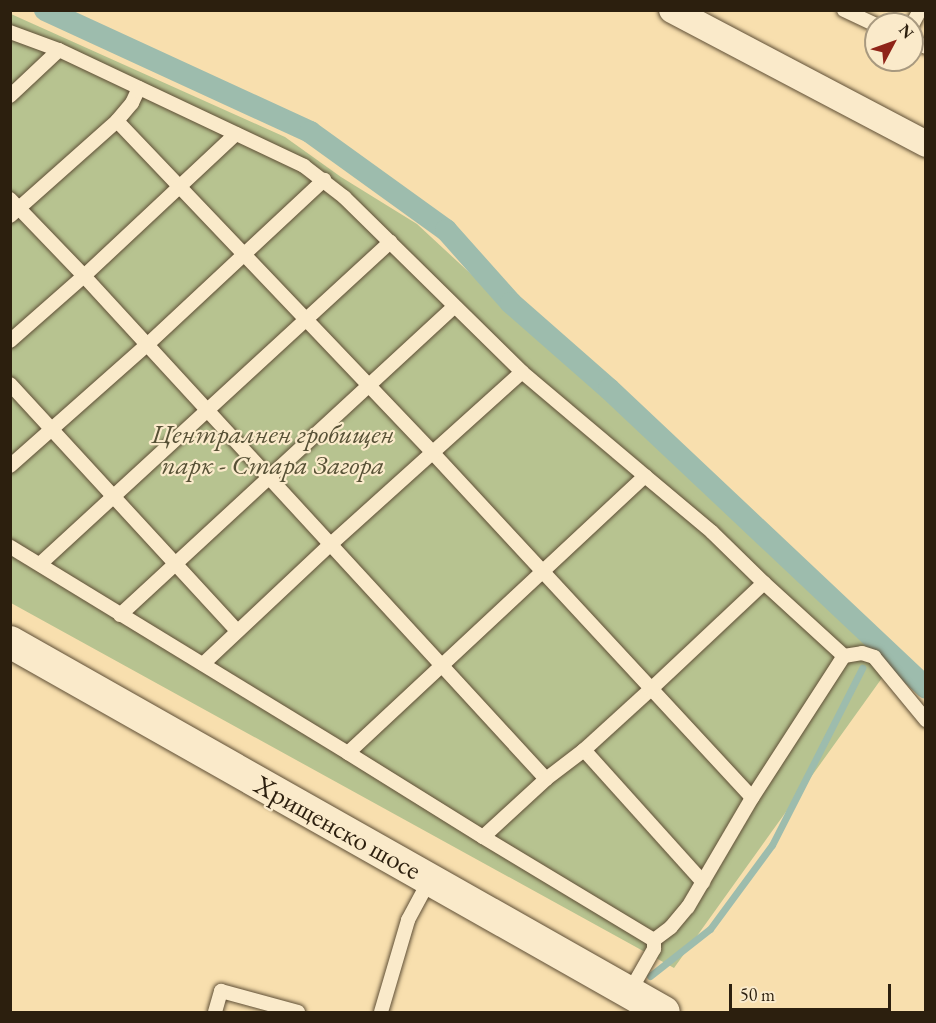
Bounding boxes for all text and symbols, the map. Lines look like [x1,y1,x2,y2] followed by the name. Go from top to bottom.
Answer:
[864,12,924,72] north arrow
[894,19,919,43] text: N
[151,417,395,480] park label: Централнен гробищен парк - Стара Загора
[249,768,427,886] street label: Хрищенско шосе
[732,972,894,1010] scale bar
[740,983,775,1006] text: 50 m

